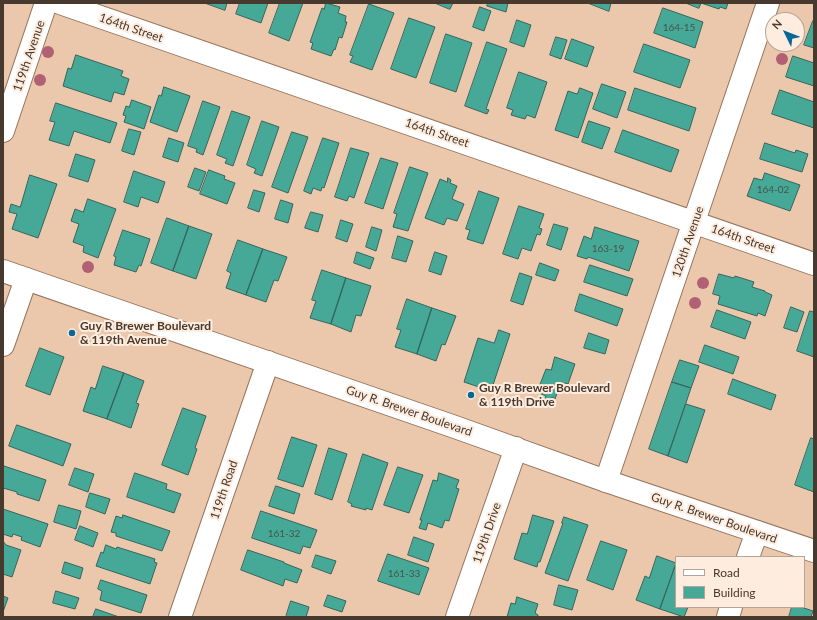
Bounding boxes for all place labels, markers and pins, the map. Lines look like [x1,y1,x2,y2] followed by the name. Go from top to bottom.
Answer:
[80,319,211,347] place label: Guy R Brewer Boulevard & 119th Avenue
[67,328,77,338] marker: Guy R Brewer Boulevard & 119th Avenue
[479,381,610,409] place label: Guy R Brewer Boulevard & 119th Drive
[466,390,476,400] marker: Guy R Brewer Boulevard & 119th Drive

